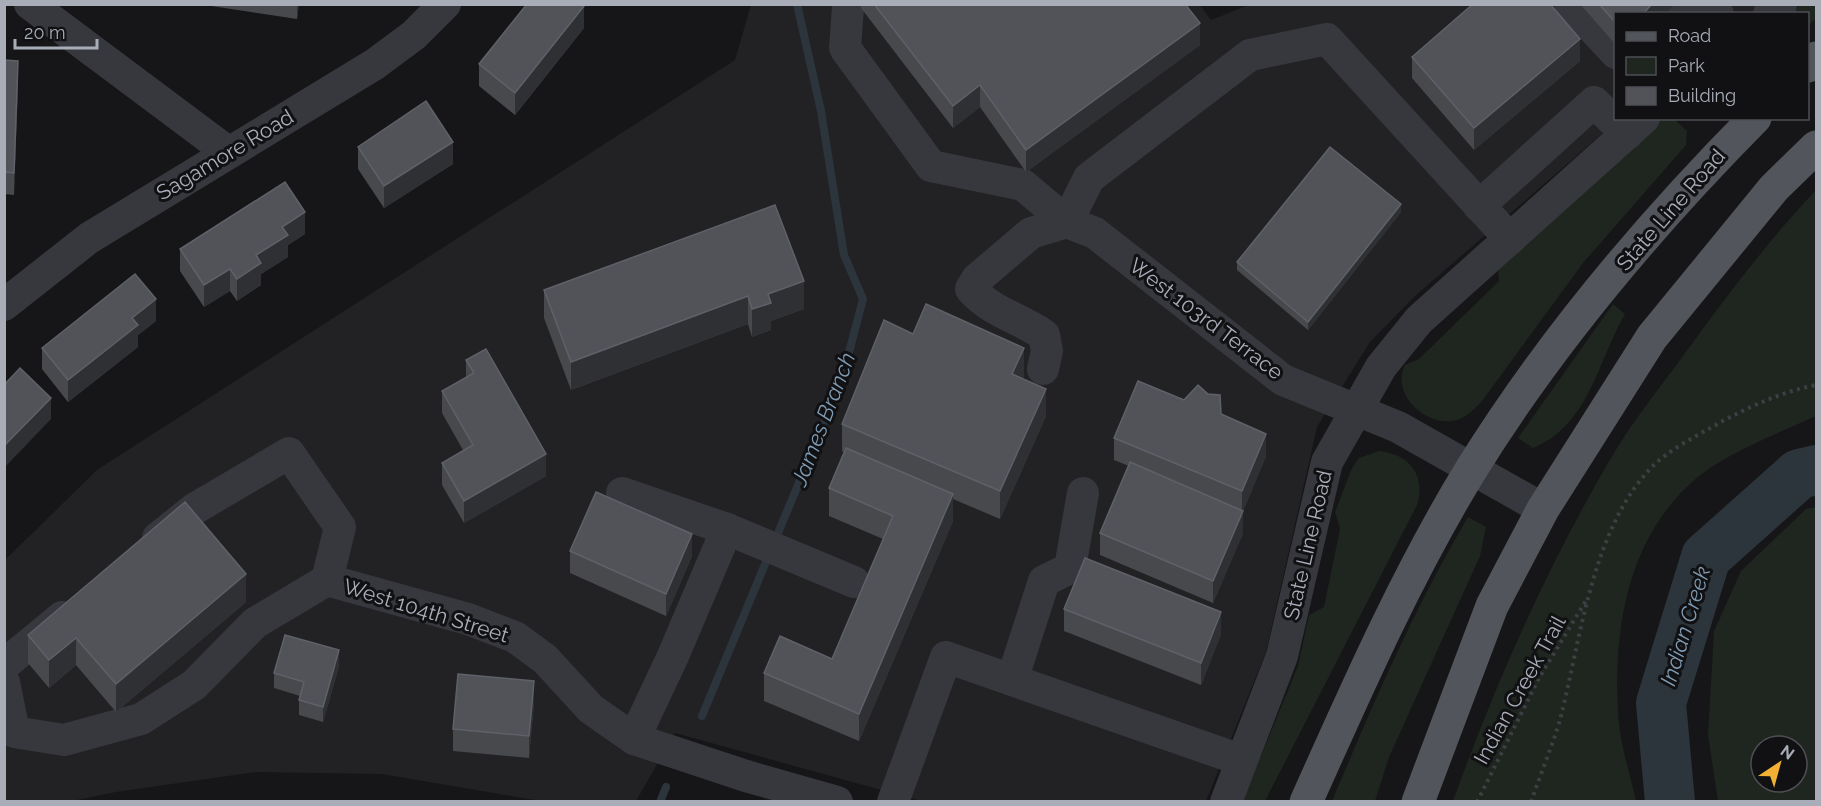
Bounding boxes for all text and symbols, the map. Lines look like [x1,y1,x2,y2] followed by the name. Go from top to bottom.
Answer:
[15,12,98,50] scale bar
[1614,12,1809,120] legend
[24,22,66,43] text: 20 m
[1668,25,1711,46] text: Road
[1668,55,1705,76] text: Park
[1668,85,1736,106] text: Building
[152,104,298,205] street label: Sagamore Road
[1611,144,1730,275] street label: State Line Road
[1124,253,1288,385] street label: West 103rd Terrace
[785,349,860,490] water label: James Branch
[1278,468,1337,622] street label: State Line Road
[1655,563,1716,689] water label: Indian Creek
[340,573,512,648] street label: West 104th Street
[1468,611,1571,768] street label: Indian Creek Trail
[1749,734,1809,794] north arrow
[1777,741,1798,764] text: N

